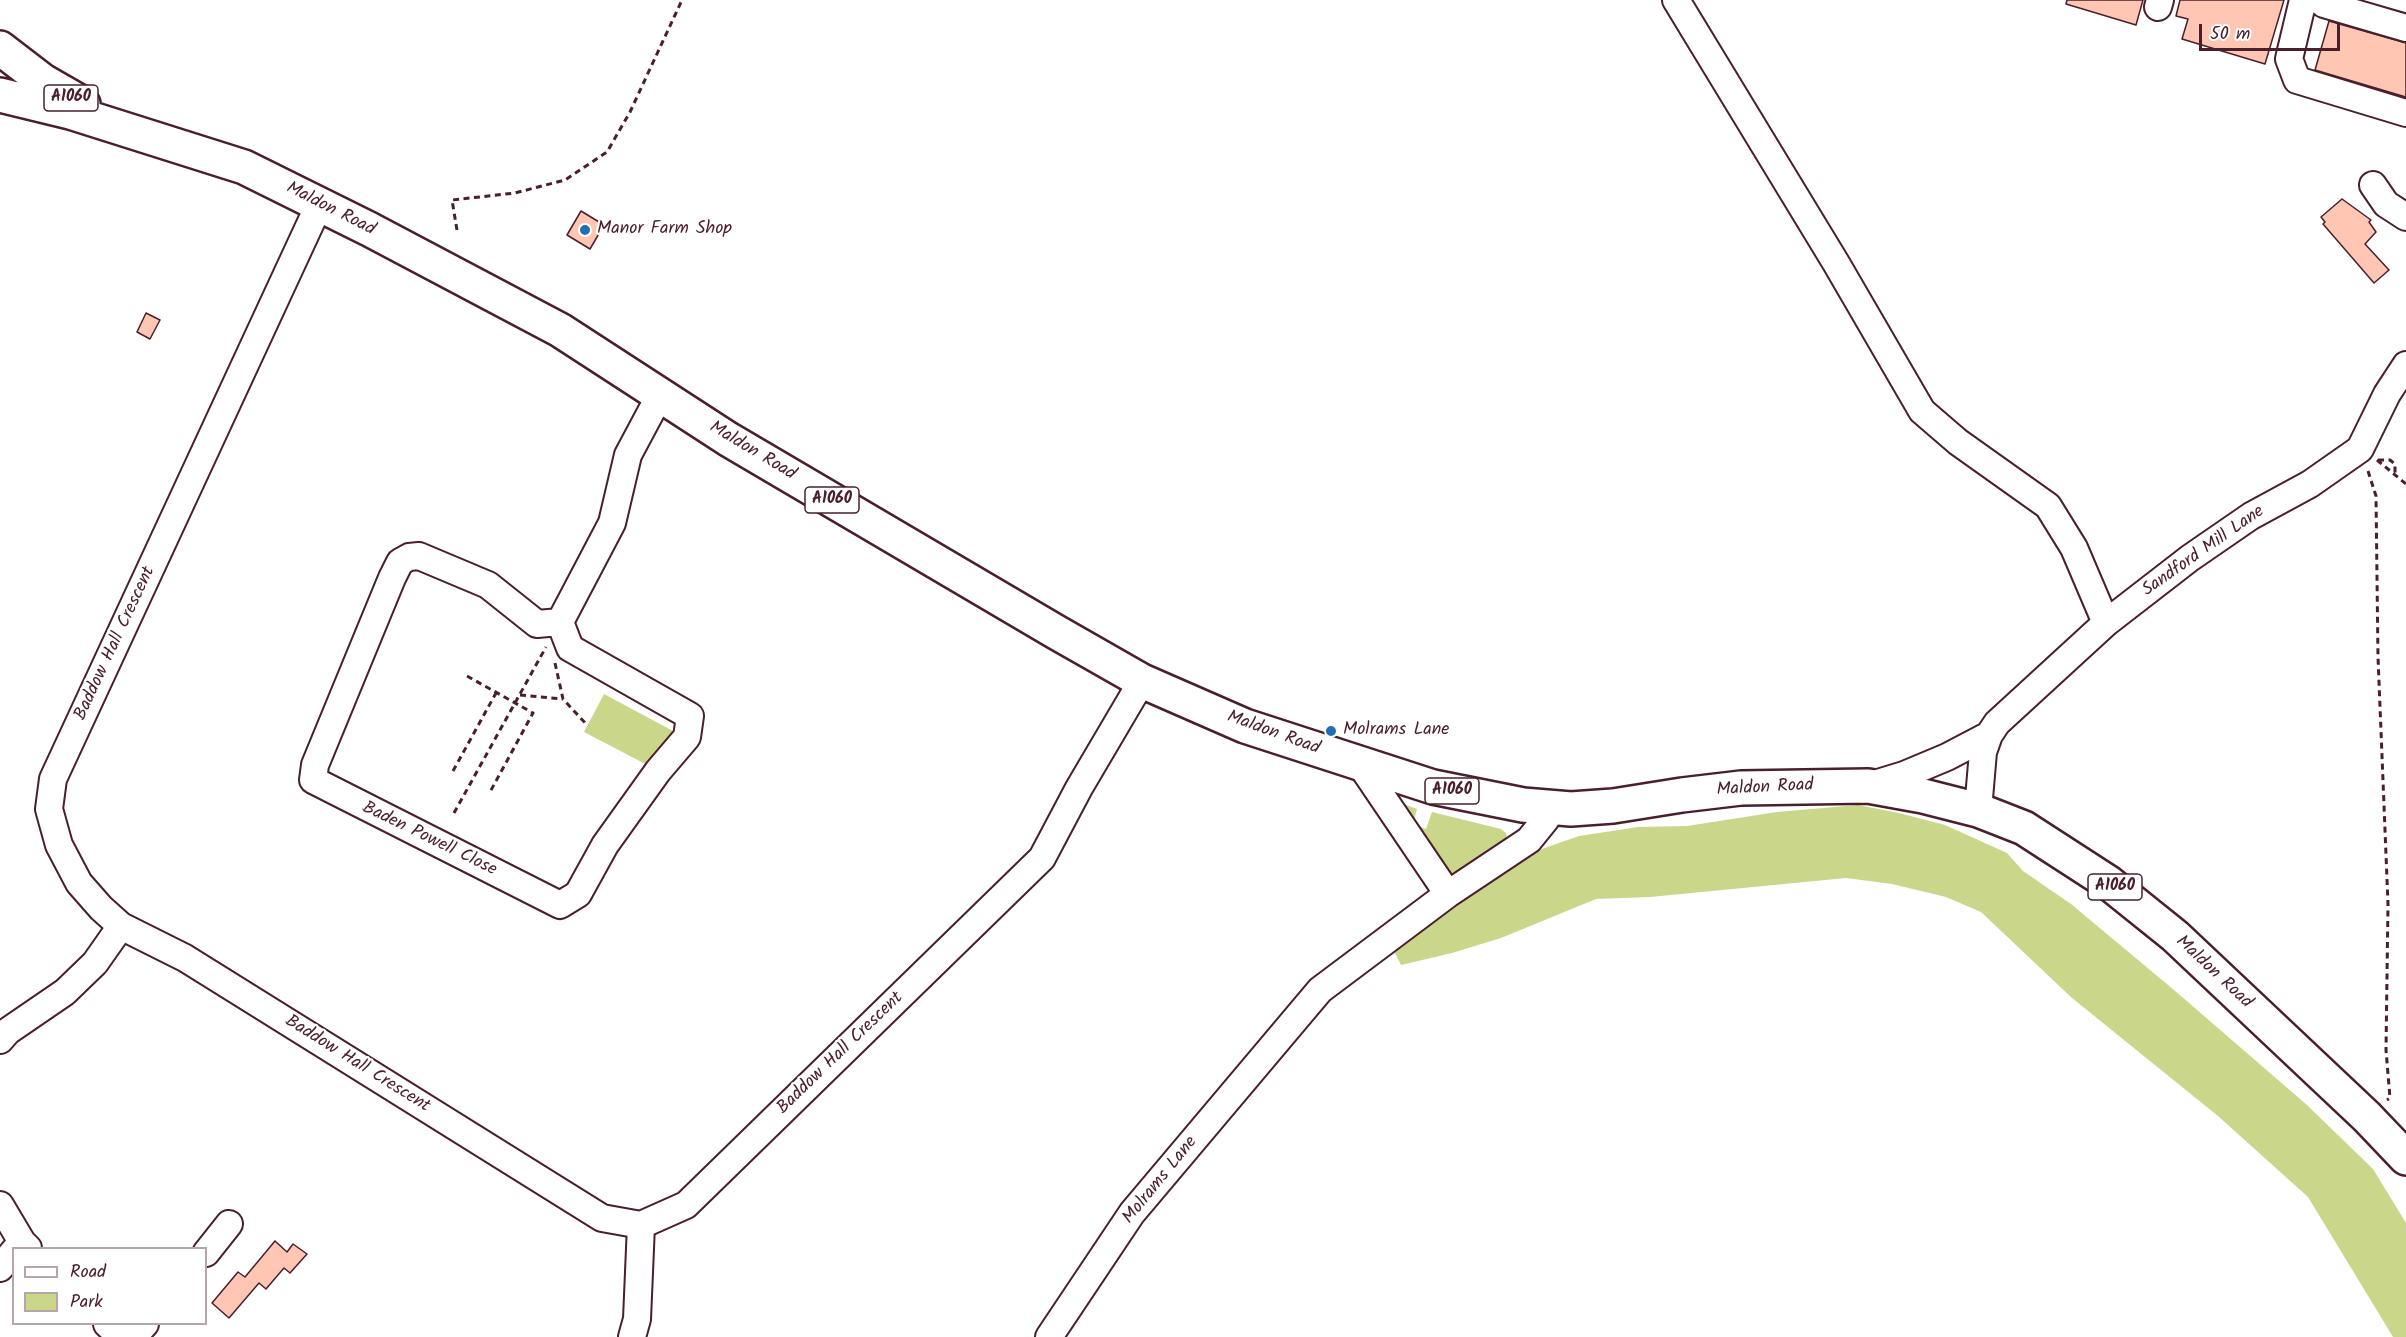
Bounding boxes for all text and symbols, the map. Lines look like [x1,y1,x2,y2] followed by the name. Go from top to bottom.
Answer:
[2202,12,2343,50] scale bar
[2210,20,2250,49] text: 50 m
[44,85,98,111] road number: A1060
[282,178,378,242] street label: Maldon Road
[597,219,732,241] place label: Manor Farm Shop
[578,223,592,237] marker: Manor Farm Shop
[705,418,799,486] street label: Maldon Road
[805,487,859,513] road number: A1060
[2139,502,2269,602] street label: Sandford Mill Lane
[71,564,161,724] street label: Baddow Hall Crescent
[1224,707,1322,761] street label: Maldon Road
[1343,720,1449,742] place label: Molrams Lane
[1324,724,1338,738] marker: Molrams Lane
[1716,776,1814,802] street label: Maldon Road
[1425,778,1479,804] road number: A1060
[358,798,500,882] street label: Baden Powell Close
[2088,874,2142,900] road number: A1060
[2170,932,2256,1014] street label: Maldon Road
[773,988,909,1120] street label: Baddow Hall Crescent
[280,1012,434,1118] street label: Baddow Hall Crescent
[1119,1133,1203,1229] street label: Molrams Lane
[12,1247,207,1325] legend
[70,1258,106,1287] text: Road
[70,1288,103,1317] text: Park

